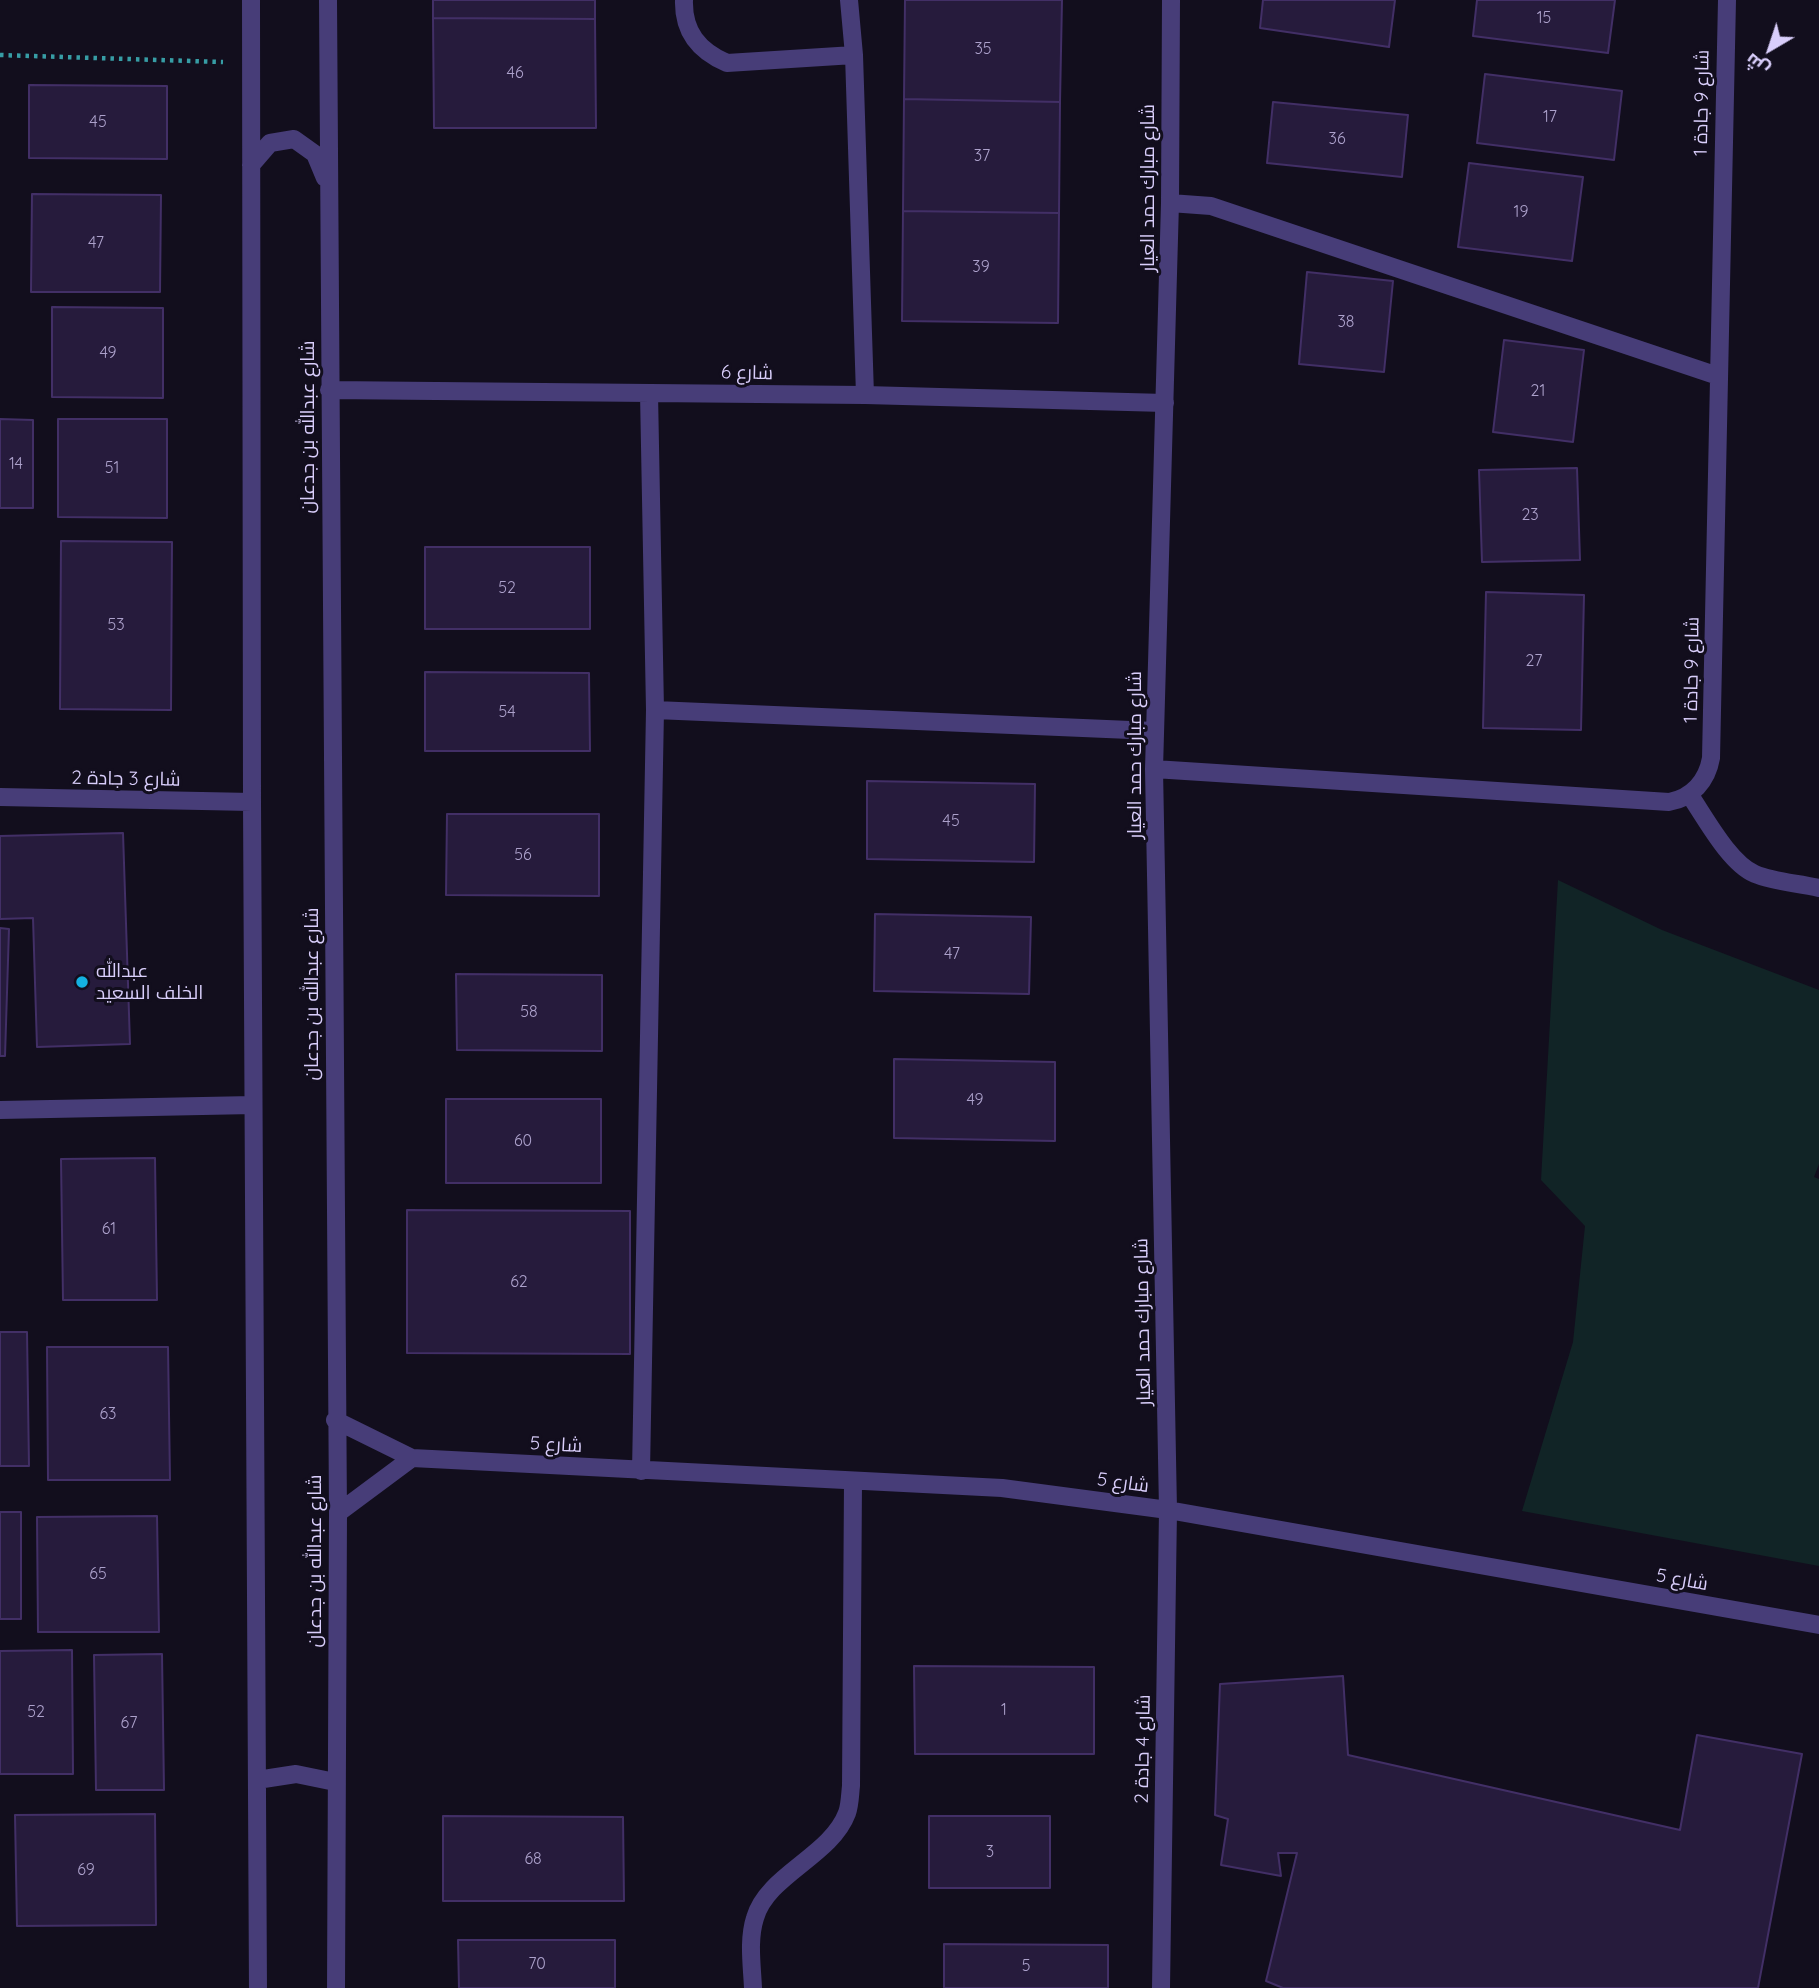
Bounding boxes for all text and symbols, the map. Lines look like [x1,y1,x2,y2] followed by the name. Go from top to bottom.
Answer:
[1537,8,1551,28] house number: 15
[1735,14,1805,84] north arrow
[974,39,992,59] house number: 35
[1740,48,1774,82] text: ش
[1690,50,1714,156] street label: شارع 9 جادة 1
[506,63,524,83] house number: 46
[1137,104,1159,272] street label: شارع مبارك حمد العيار
[1543,107,1557,127] house number: 17
[89,112,107,132] house number: 45
[1329,129,1345,149] house number: 36
[974,146,990,166] house number: 37
[1514,202,1528,222] house number: 19
[88,233,104,253] house number: 47
[972,257,990,277] house number: 39
[1337,312,1355,332] house number: 38
[297,340,319,514] street label: شارع عبدالله بن جدعان
[99,343,117,363] house number: 49
[721,361,773,385] street label: شارع 6
[1531,381,1545,401] house number: 21
[9,454,23,474] house number: 14
[105,458,119,478] house number: 51
[1521,505,1539,525] house number: 23
[498,578,516,598] house number: 52
[107,615,125,635] house number: 53
[1680,617,1704,723] street label: شارع 9 جادة 1
[1526,651,1542,671] house number: 27
[1124,671,1146,839] street label: شارع مبارك حمد العيار
[498,702,516,722] house number: 54
[71,767,181,791] street label: شارع 3 جادة 2
[942,811,960,831] house number: 45
[514,845,532,865] house number: 56
[301,907,323,1081] street label: شارع عبدالله بن جدعان
[944,944,960,964] house number: 47
[96,960,203,1004] place label: عبدالله الخلف السعيد
[74,974,90,990] marker: عبدالله الخلف السعيد
[520,1002,538,1022] house number: 58
[966,1090,984,1110] house number: 49
[514,1131,532,1151] house number: 60
[102,1219,116,1239] house number: 61
[1130,1238,1156,1406] street label: شارع مبارك حمد العيار
[510,1272,528,1292] house number: 62
[100,1404,116,1424] house number: 63
[529,1432,583,1458] street label: شارع 5
[1095,1468,1151,1498] street label: شارع 5
[304,1474,326,1648] street label: شارع عبدالله بن جدعان
[89,1564,107,1584] house number: 65
[1654,1564,1710,1596] street label: شارع 5
[1131,1694,1155,1804] street label: شارع 4 جادة 2
[1001,1700,1007,1720] house number: 1
[27,1702,45,1722] house number: 52
[121,1713,137,1733] house number: 67
[986,1842,994,1862] house number: 3
[524,1849,542,1869] house number: 68
[77,1860,95,1880] house number: 69
[528,1954,546,1974] house number: 70
[1022,1956,1030,1976] house number: 5

